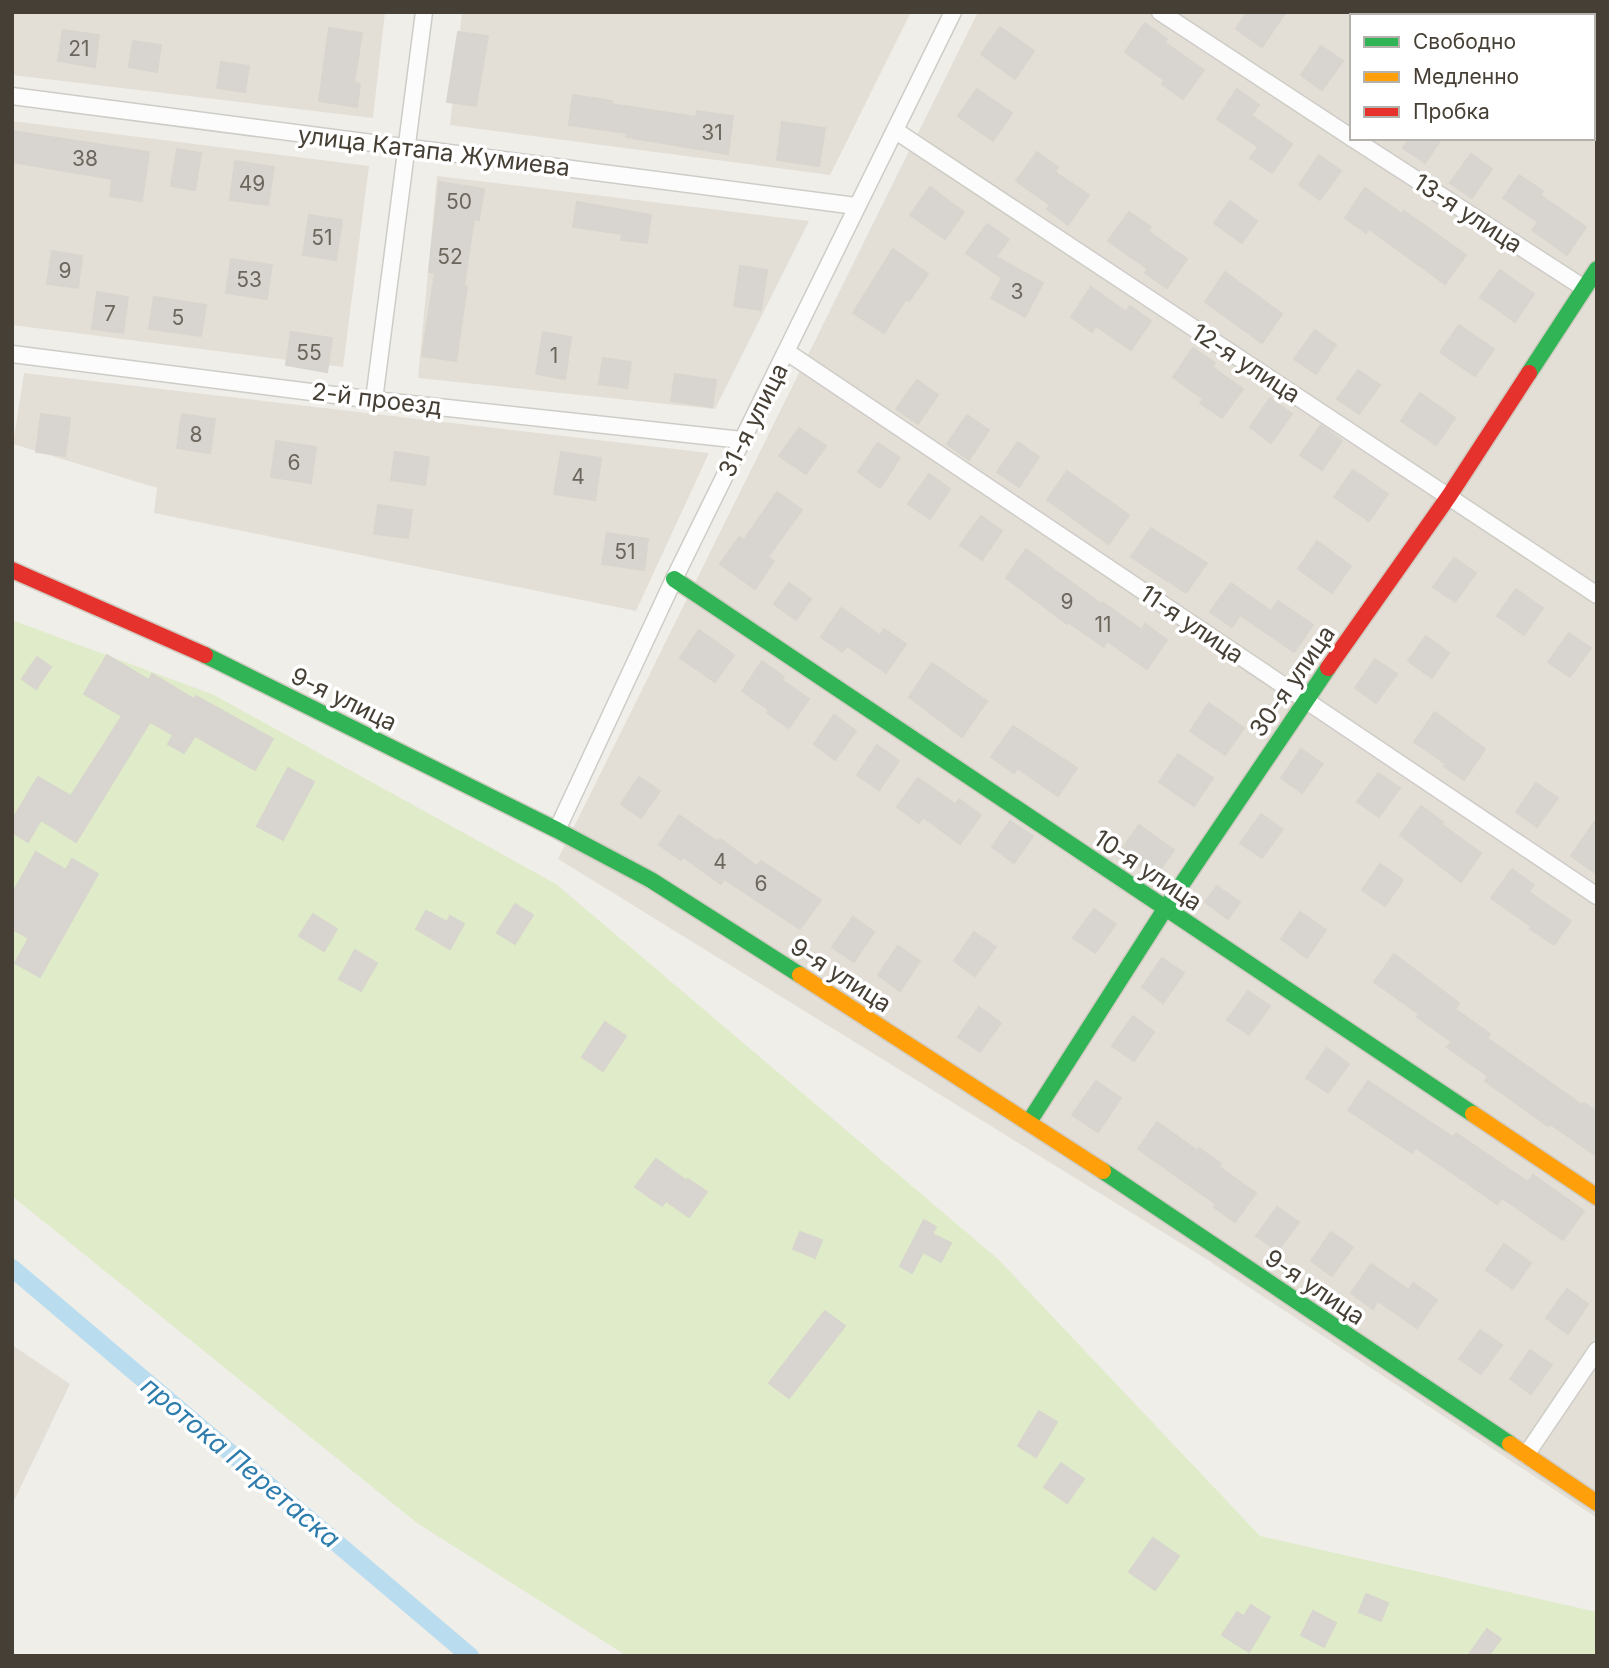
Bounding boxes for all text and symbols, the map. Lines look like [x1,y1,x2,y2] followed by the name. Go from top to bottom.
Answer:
[1350,14,1595,140] legend
[1413,29,1516,54] text: Свободно
[68,36,90,61] house number: 21
[1413,64,1519,89] text: Медленно
[1413,99,1490,124] text: Пробка
[296,120,572,182] street label: улица Катапа Жумиева
[701,120,723,145] house number: 31
[72,146,98,171] house number: 38
[1408,167,1528,259] street label: 13-я улица
[239,171,265,196] house number: 49
[446,189,472,214] house number: 50
[311,225,333,250] house number: 51
[437,244,463,269] house number: 52
[58,258,72,283] house number: 9
[236,267,262,292] house number: 53
[1011,279,1023,304] house number: 3
[104,301,116,326] house number: 7
[172,305,184,330] house number: 5
[1186,317,1306,409] street label: 12-я улица
[296,340,322,365] house number: 55
[550,343,558,368] house number: 1
[712,358,794,482] street label: 31-я улица
[310,377,444,421] street label: 2-й проезд
[190,422,203,447] house number: 8
[287,450,301,475] house number: 6
[571,464,585,489] house number: 4
[614,539,636,564] house number: 51
[1135,579,1249,669] street label: 11-я улица
[1060,589,1074,614] house number: 9
[1094,612,1112,637] house number: 11
[1243,620,1341,742] street label: 30-я улица
[286,661,402,737] street label: 9-я улица
[1088,823,1208,917] street label: 10-я улица
[713,849,727,874] house number: 4
[754,871,768,896] house number: 6
[785,932,897,1018] street label: 9-я улица
[1260,1243,1370,1331] street label: 9-я улица
[135,1370,347,1554] water label: протока Перетаска

